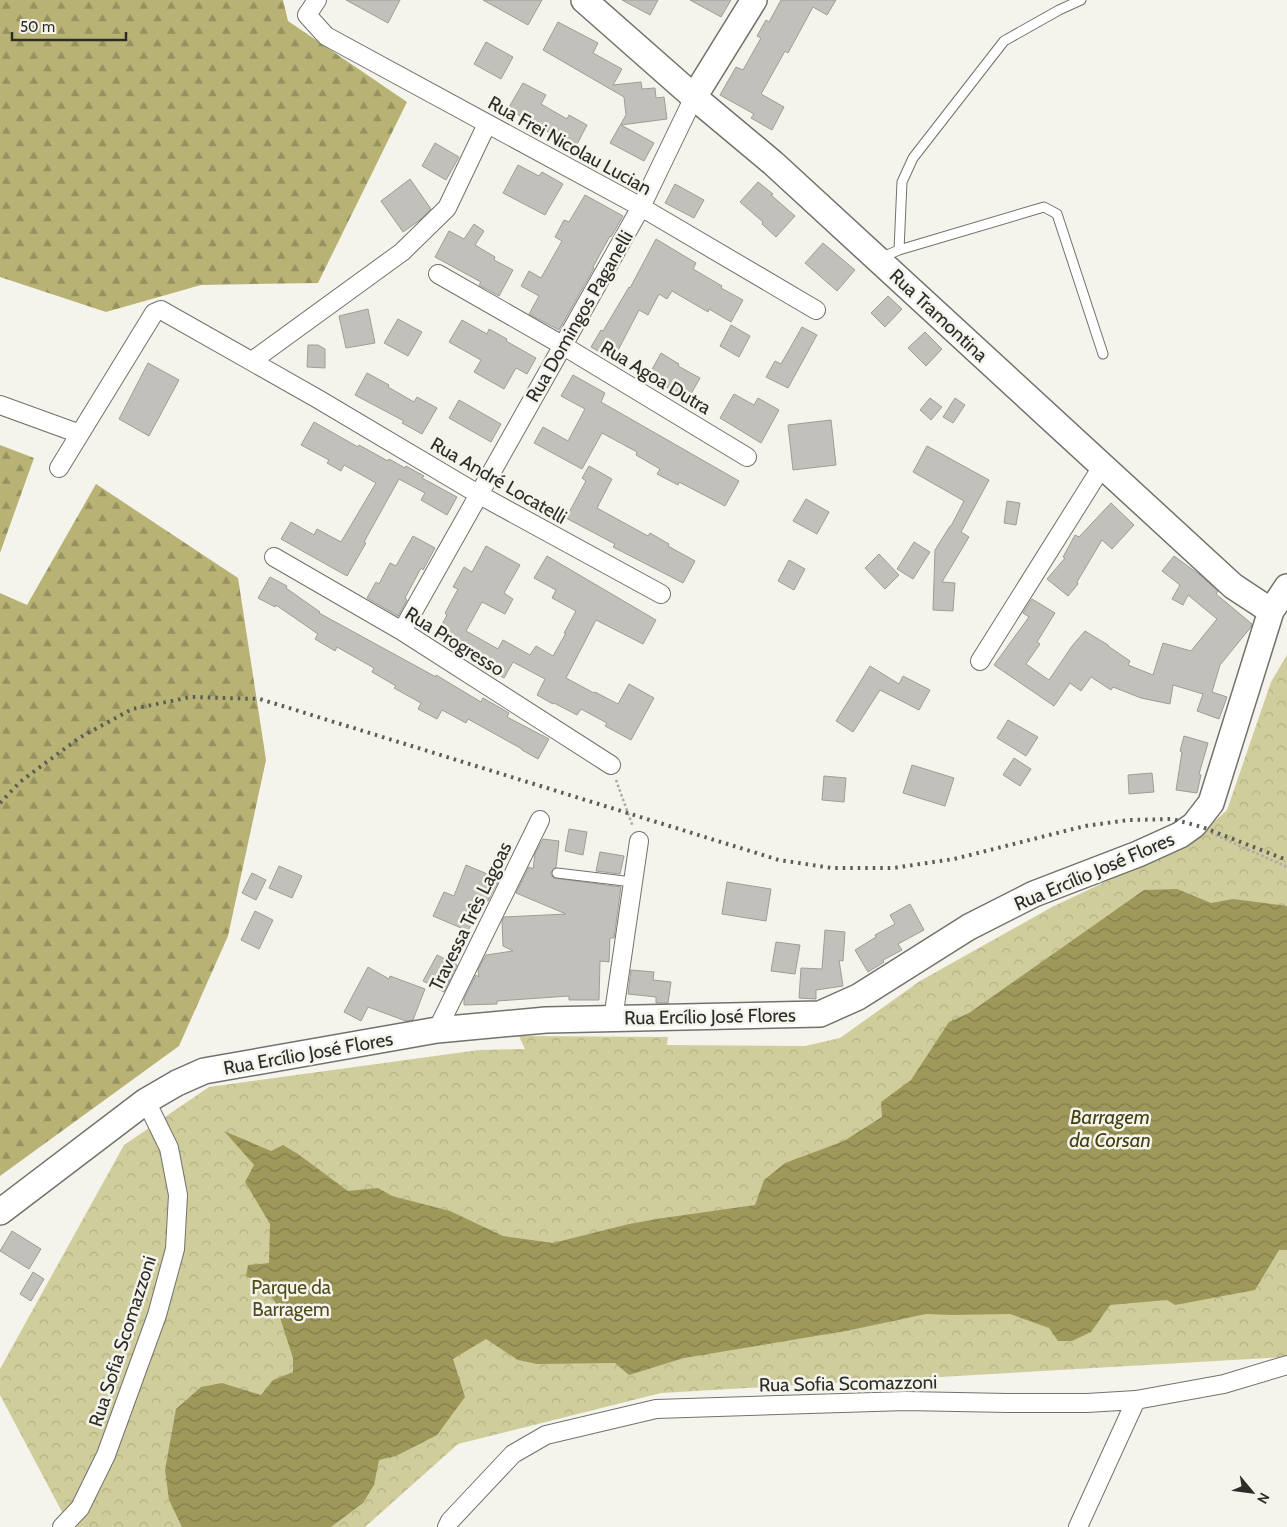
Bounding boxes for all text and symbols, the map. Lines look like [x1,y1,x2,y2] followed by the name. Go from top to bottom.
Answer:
[12,10,126,42] scale bar
[20,18,55,36] text: 50 m
[484,91,655,200] street label: Rua Frei Nicolau Lucian
[521,227,638,406] street label: Rua Domingos Paganelli
[885,264,992,367] street label: Rua Tramontina
[596,336,715,419] street label: Rua Agoa Dutra
[426,432,571,529] street label: Rua André Locatelli
[401,602,509,681] street label: Rua Progresso
[1011,827,1178,916] street label: Rua Ercílio José Flores
[424,838,517,994] street label: Travessa Três Lagoas
[624,1004,796,1029] street label: Rua Ercílio José Flores
[222,1027,395,1080] street label: Rua Ercílio José Flores
[1069,1105,1151,1152] water label: Barragem da Corsan
[84,1253,161,1430] street label: Rua Sofia Scomazzoni
[251,1276,331,1321] park label: Parque da Barragem
[759,1370,937,1397] street label: Rua Sofia Scomazzoni
[1227,1467,1277,1517] north arrow
[1253,1490,1274,1507] text: N

